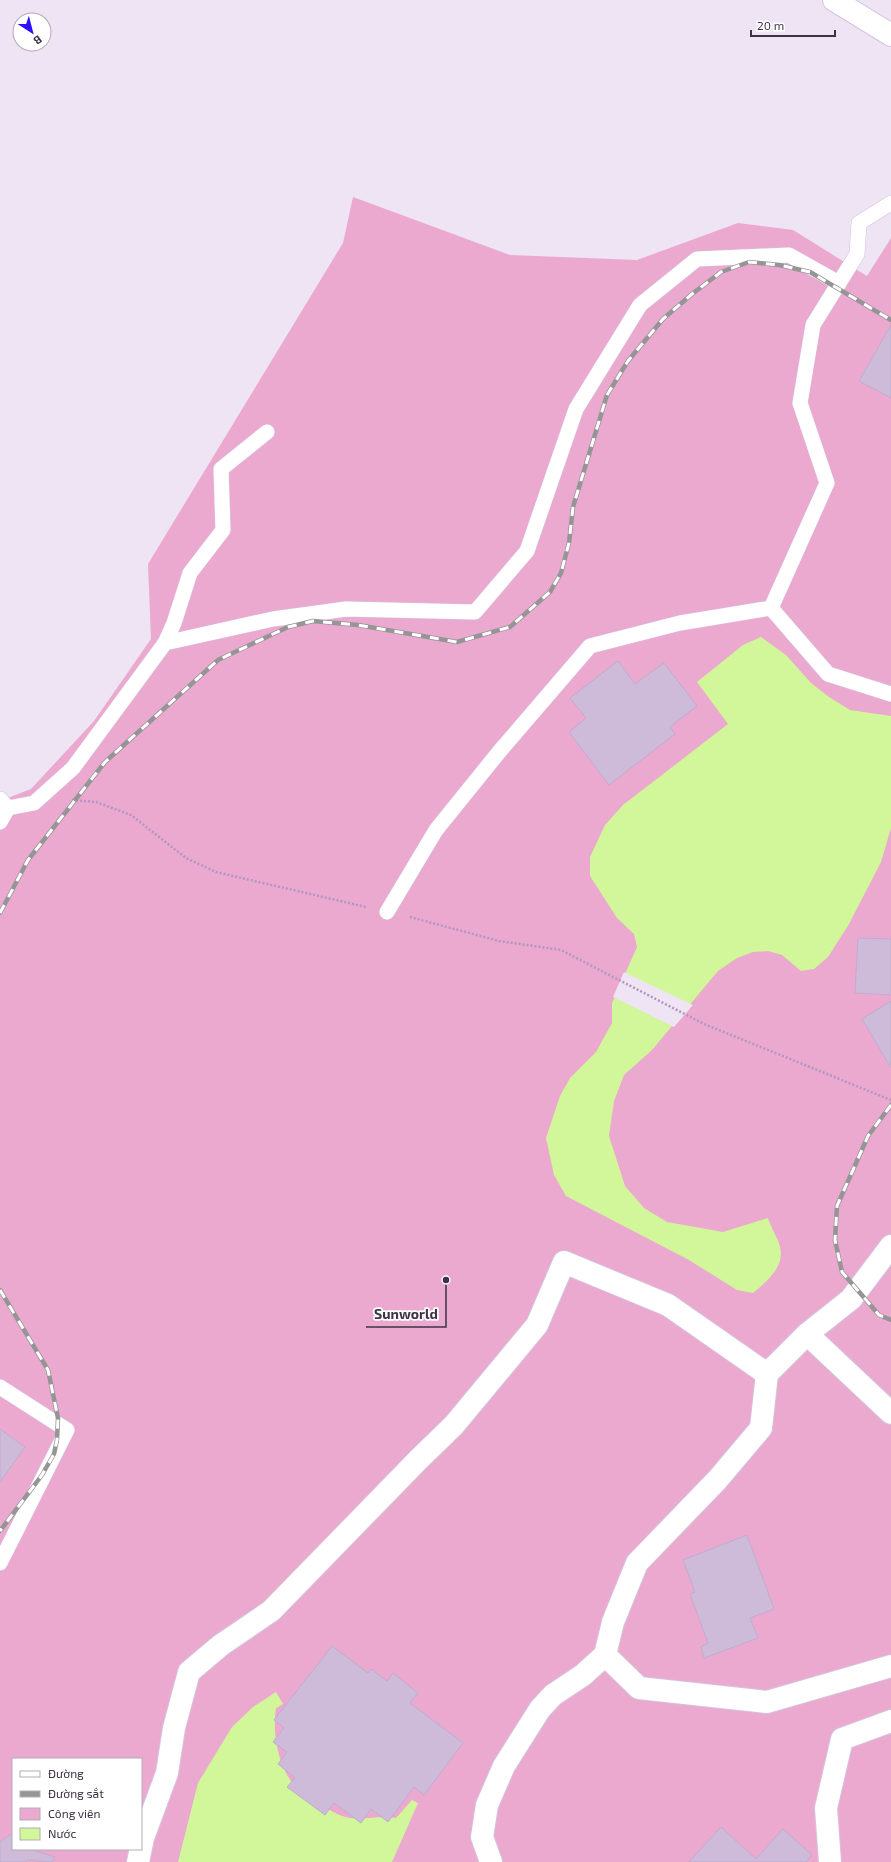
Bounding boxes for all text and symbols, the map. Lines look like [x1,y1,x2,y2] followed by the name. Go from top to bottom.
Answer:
[12,12,52,52] north arrow
[751,12,835,38] scale bar
[757,18,784,32] text: 20 m
[32,33,45,48] text: B
[366,1301,446,1327] callout: Sunworld
[374,1305,438,1322] text: Sunworld
[12,1758,142,1850] legend
[48,1766,84,1780] text: Đường
[48,1786,104,1800] text: Đường sắt
[48,1806,101,1820] text: Công viên
[48,1826,77,1840] text: Nước

